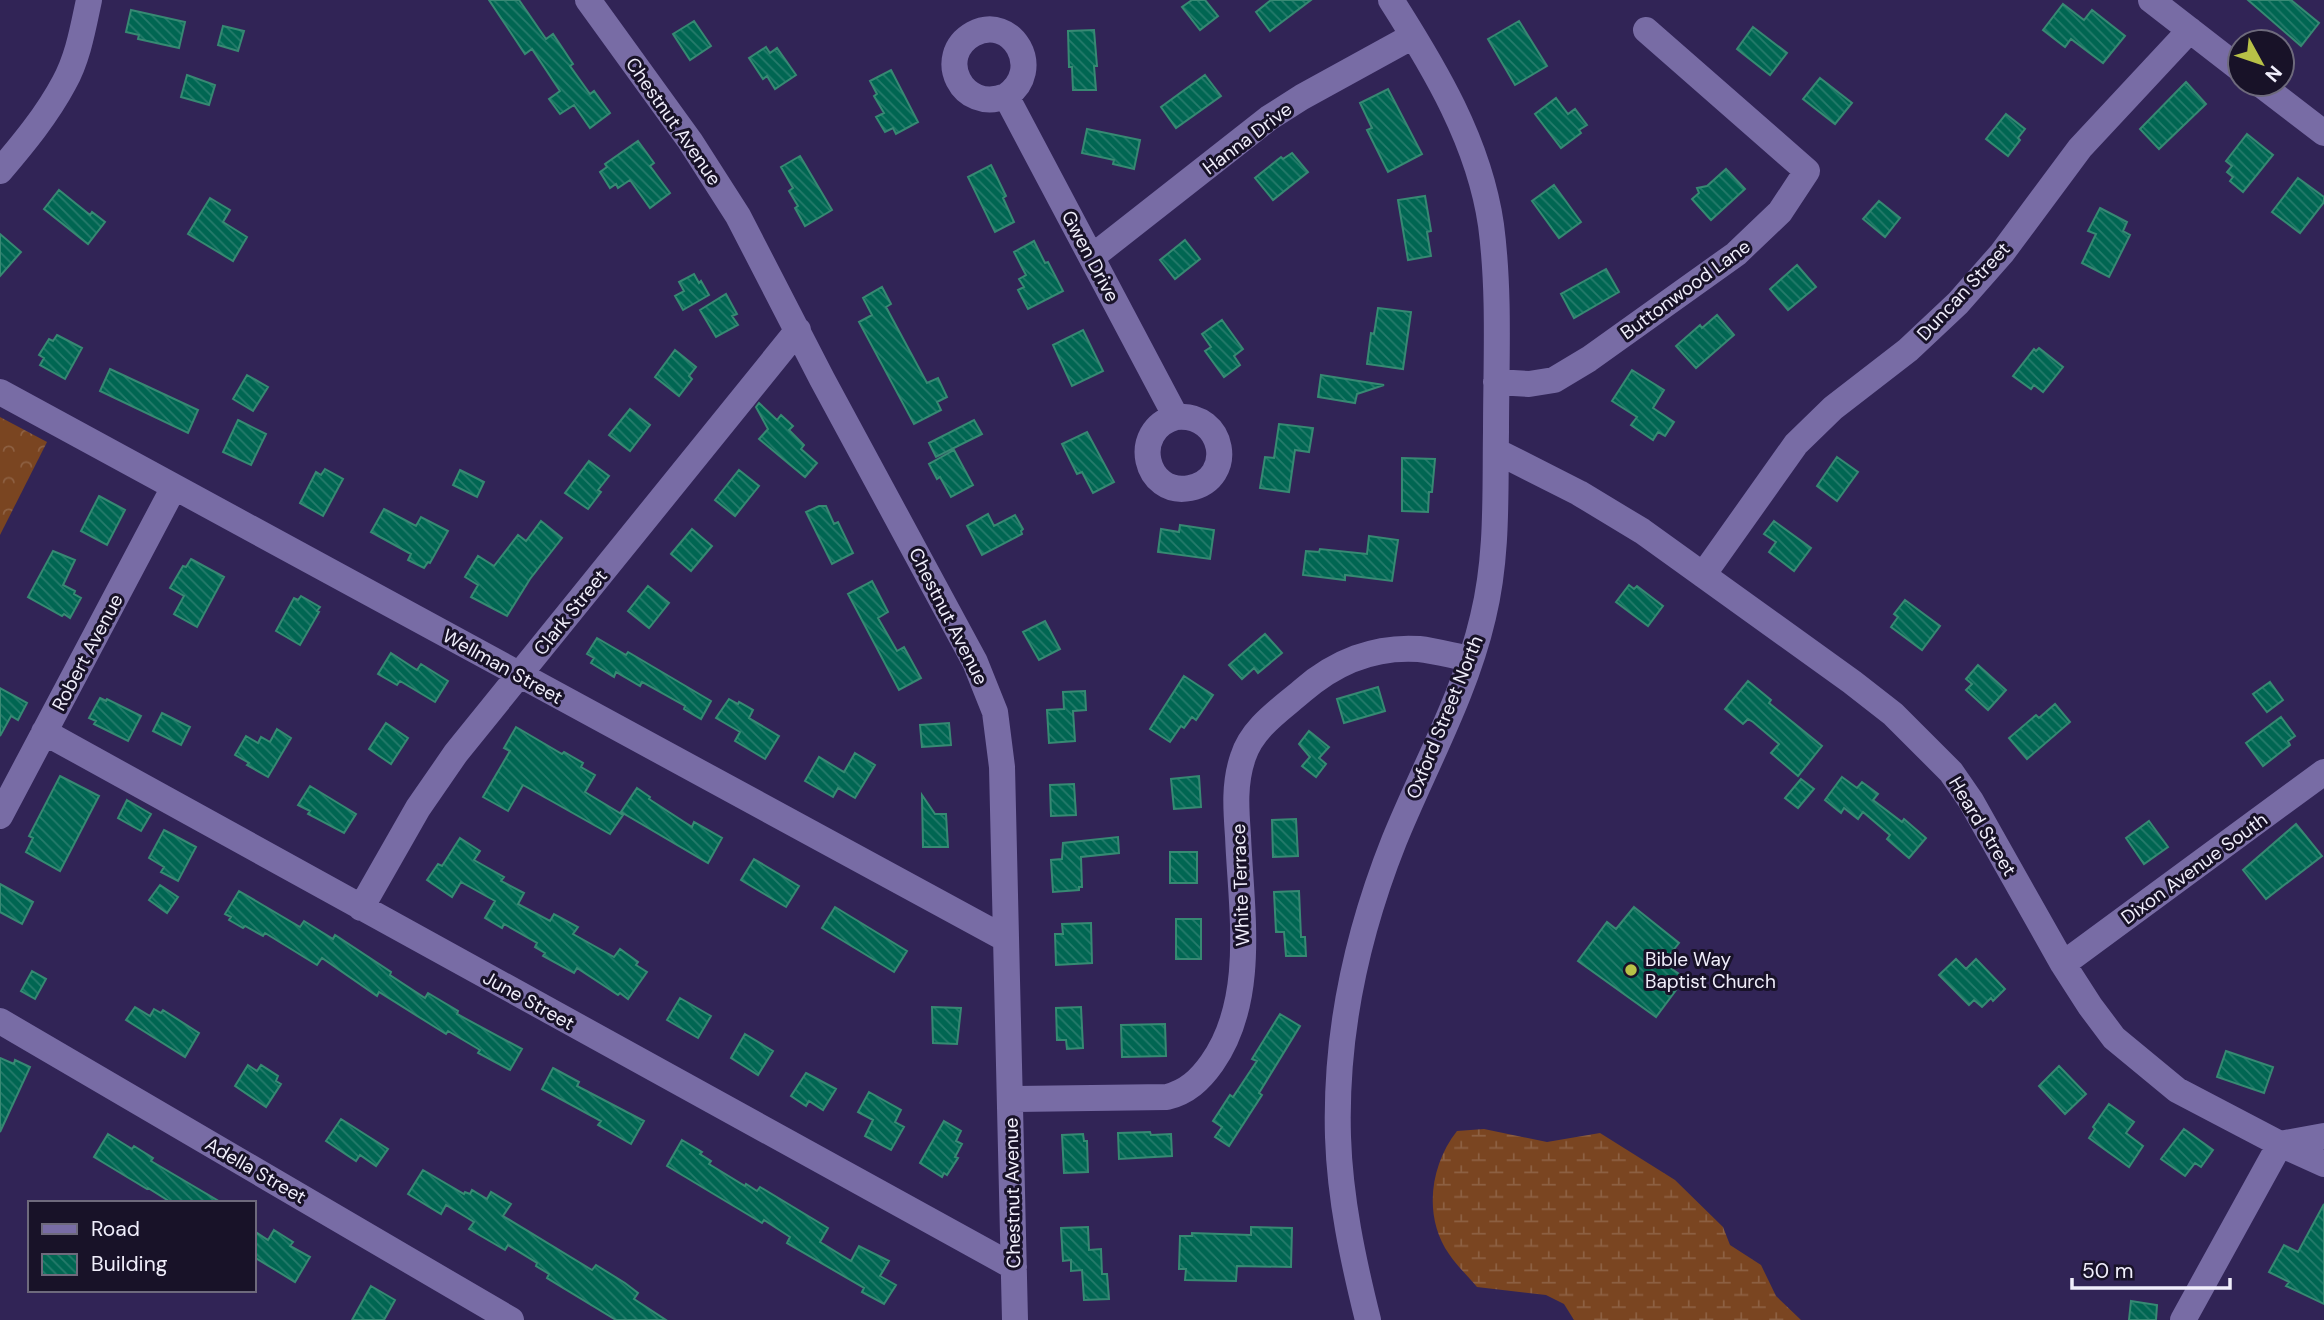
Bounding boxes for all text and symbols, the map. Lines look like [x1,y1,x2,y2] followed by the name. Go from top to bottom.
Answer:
[2226,28,2296,98] north arrow
[620,52,727,190] street label: Chestnut Avenue
[2260,60,2288,87] text: N
[1198,97,1297,180] street label: Hanna Drive
[1056,206,1125,306] street label: Gwen Drive
[1615,234,1755,345] street label: Buttonwood Lane
[1911,237,2015,346] street label: Duncan Street
[903,543,994,689] street label: Chestnut Avenue
[528,564,613,660] street label: Clark Street
[46,590,129,715] street label: Robert Avenue
[438,623,567,710] street label: Wellman Street
[1400,632,1489,802] street label: Oxford Street North
[1943,772,2022,881] street label: Heard Street
[2116,807,2272,930] street label: Dixon Avenue South
[1226,823,1255,947] street label: White Terrace
[1645,947,1776,994] place label: Bible Way Baptist Church
[1623,962,1639,978] marker: Bible Way Baptist Church
[479,965,579,1036] street label: June Street
[999,1117,1026,1269] street label: Chestnut Avenue
[201,1131,311,1209] street label: Adella Street
[28,1201,256,1292] legend
[91,1215,140,1243] text: Road
[2072,1246,2230,1290] scale bar
[91,1250,168,1278] text: Building
[2082,1257,2133,1285] text: 50 m

